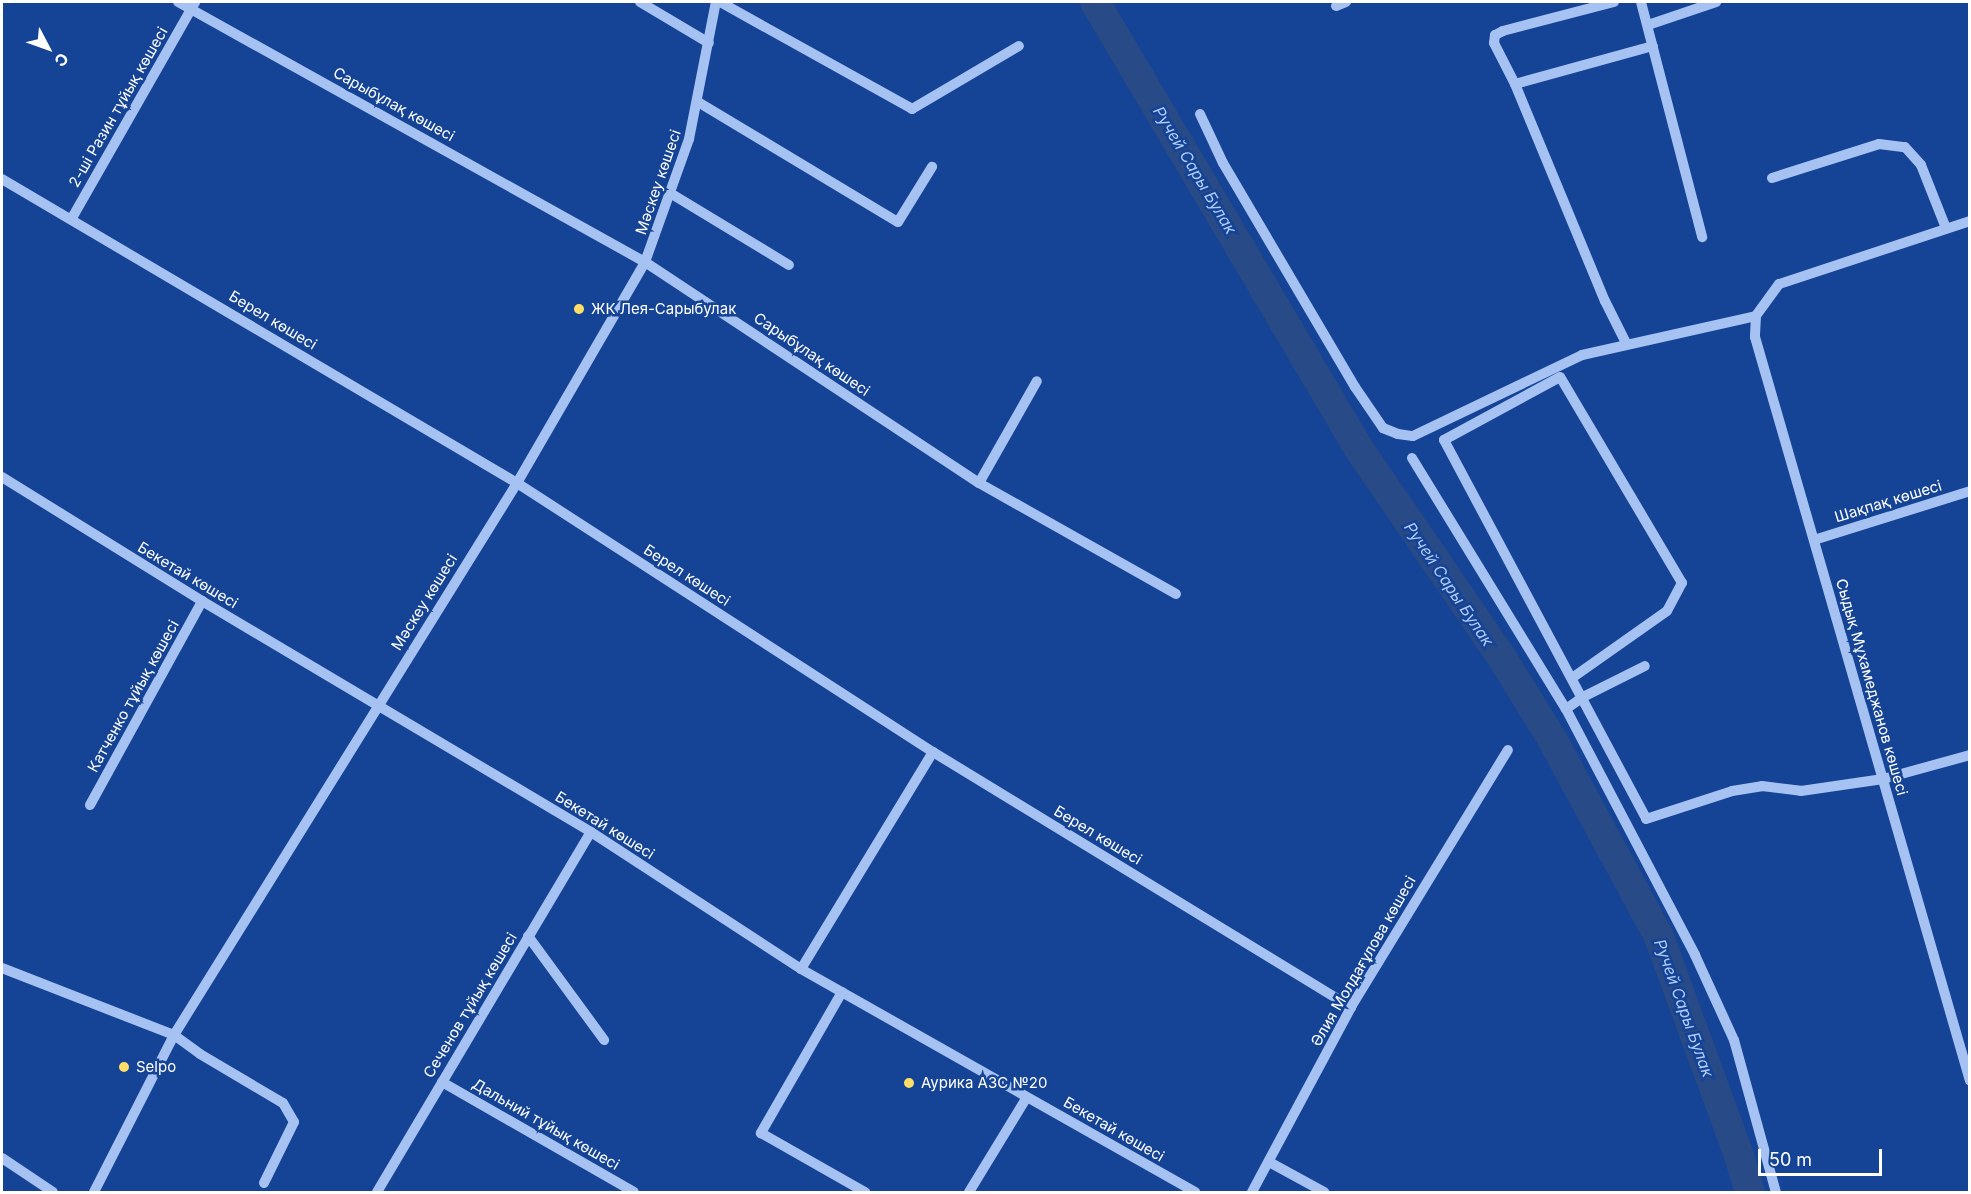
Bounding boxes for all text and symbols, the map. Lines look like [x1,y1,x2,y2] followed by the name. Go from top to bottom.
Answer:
[18,18,78,78] north arrow
[65,24,171,190] street label: 2-ші Разин тұйық көшесі
[50,49,73,71] text: С
[330,63,458,145] street label: Сарыбұлақ көшесі
[1149,103,1241,237] water label: Ручей Сары Булак
[632,127,684,237] street label: Мәскеу көшесі
[226,287,320,353] street label: Берел көшесі
[591,300,736,318] place label: ЖК Лея-Сарыбулак
[572,302,586,316] marker: ЖК Лея-Сарыбулак
[751,309,873,399] street label: Сарыбұлақ көшесі
[1832,476,1944,526] street label: Шақпақ көшесі
[1400,518,1498,650] water label: Ручей Сары Булак
[135,538,241,612] street label: Бекетай көшесі
[640,540,734,610] street label: Берел көшесі
[387,551,461,653] street label: Мәскеу көшесі
[1832,577,1912,797] street label: Сыдық Мұхамеджанов көшесі
[84,617,182,775] street label: Катченко тұйық көшесі
[552,787,658,863] street label: Бекетай көшесі
[1051,802,1145,868] street label: Берел көшесі
[1307,873,1419,1049] street label: Әлия Молдағұлова көшесі
[420,929,520,1081] street label: Сеченов тұйық көшесі
[1650,936,1718,1080] water label: Ручей Сары Булак
[136,1058,176,1076] place label: Selpo
[117,1060,131,1074] marker: Selpo
[469,1074,623,1174] street label: Дальний тұйық көшесі
[921,1074,1047,1092] place label: Аурика АЗС №20
[902,1076,916,1090] marker: Аурика АЗС №20
[1060,1093,1168,1165] street label: Бекетай көшесі
[1761,1137,1886,1175] scale bar
[1769,1149,1812,1170] text: 50 m

